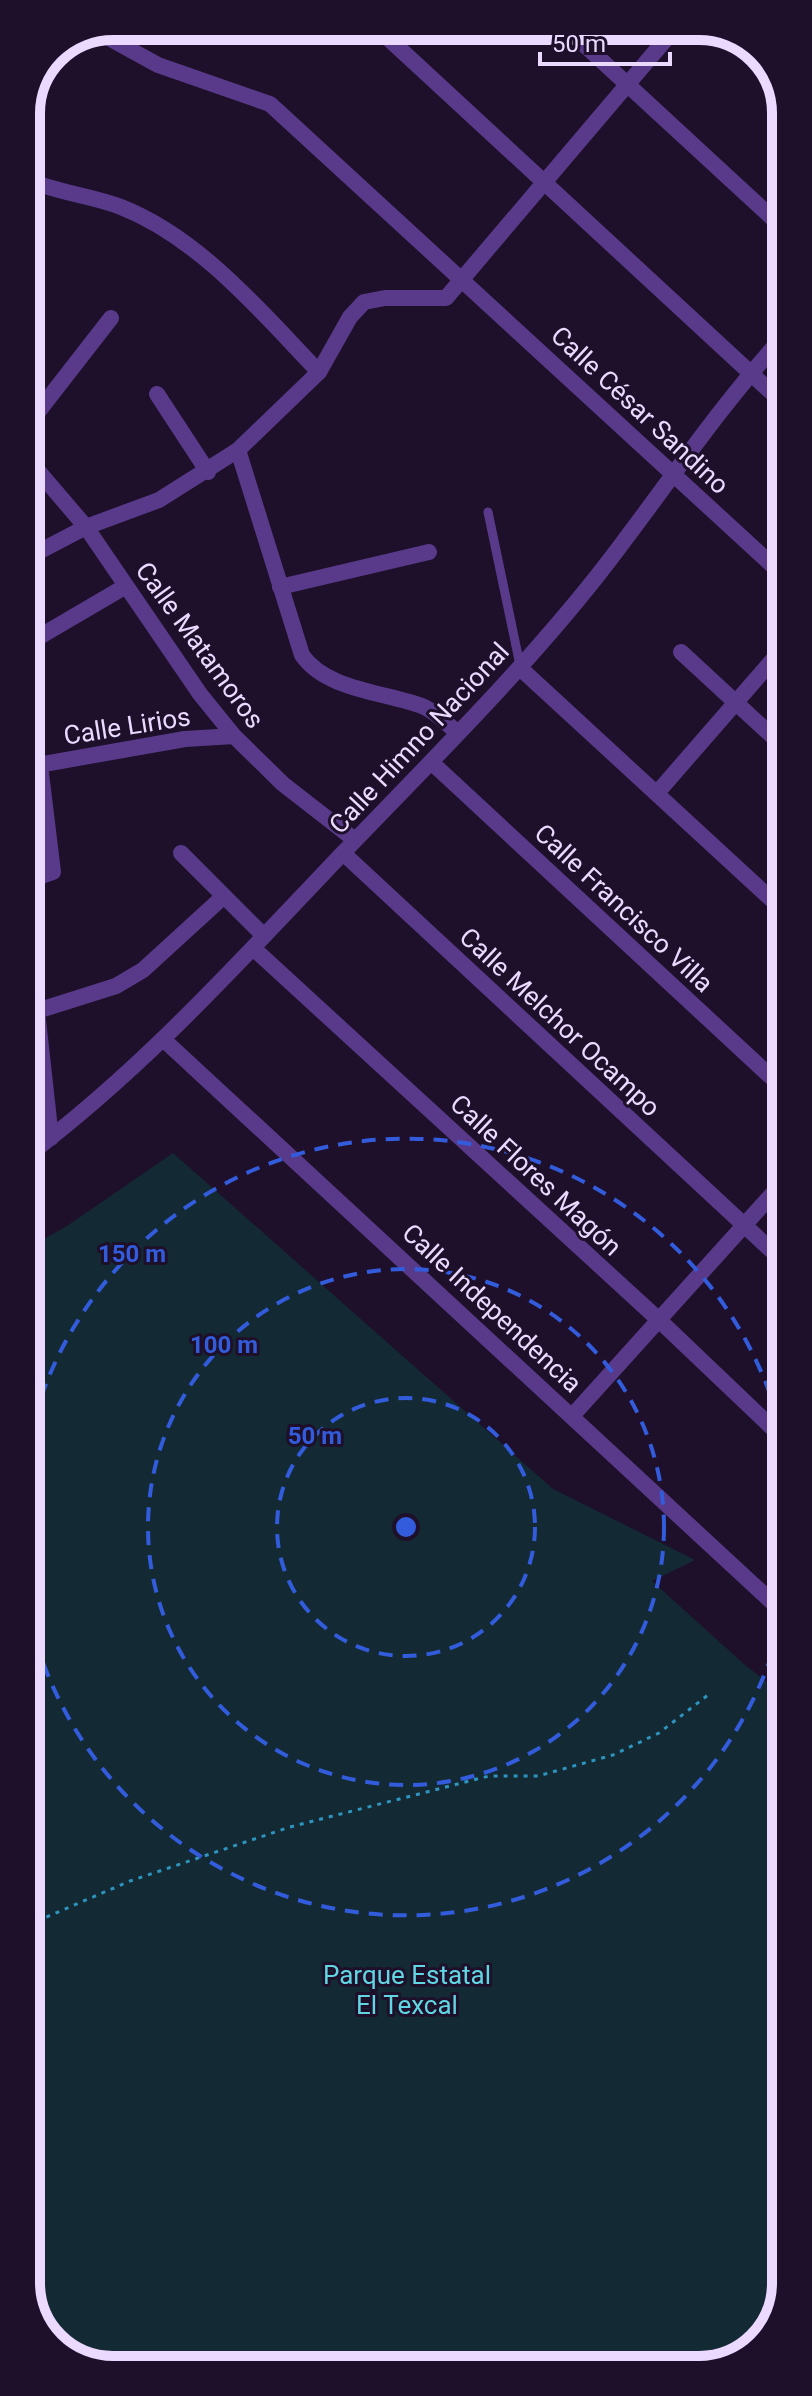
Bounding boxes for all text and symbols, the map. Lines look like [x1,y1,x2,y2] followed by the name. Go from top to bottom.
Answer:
[540,16,670,66] scale bar
[552,30,606,58] text: 50 m
[545,320,735,500] street label: Calle César Sandino
[130,556,270,734] street label: Calle Matamoros
[323,637,515,839] street label: Calle Himno Nacional
[62,701,192,751] street label: Calle Lirios
[529,818,719,998] street label: Calle Francisco Villa
[454,921,666,1123] street label: Calle Melchor Ocampo
[444,1088,628,1262] street label: Calle Flores Magón
[396,1217,588,1399] street label: Calle Independencia
[98,1240,166,1268] text: 150 m
[190,1331,258,1359] text: 100 m
[288,1422,342,1450] text: 50 m
[392,1513,420,1541] centre of rings
[323,1960,491,2020] park label: Parque Estatal El Texcal

